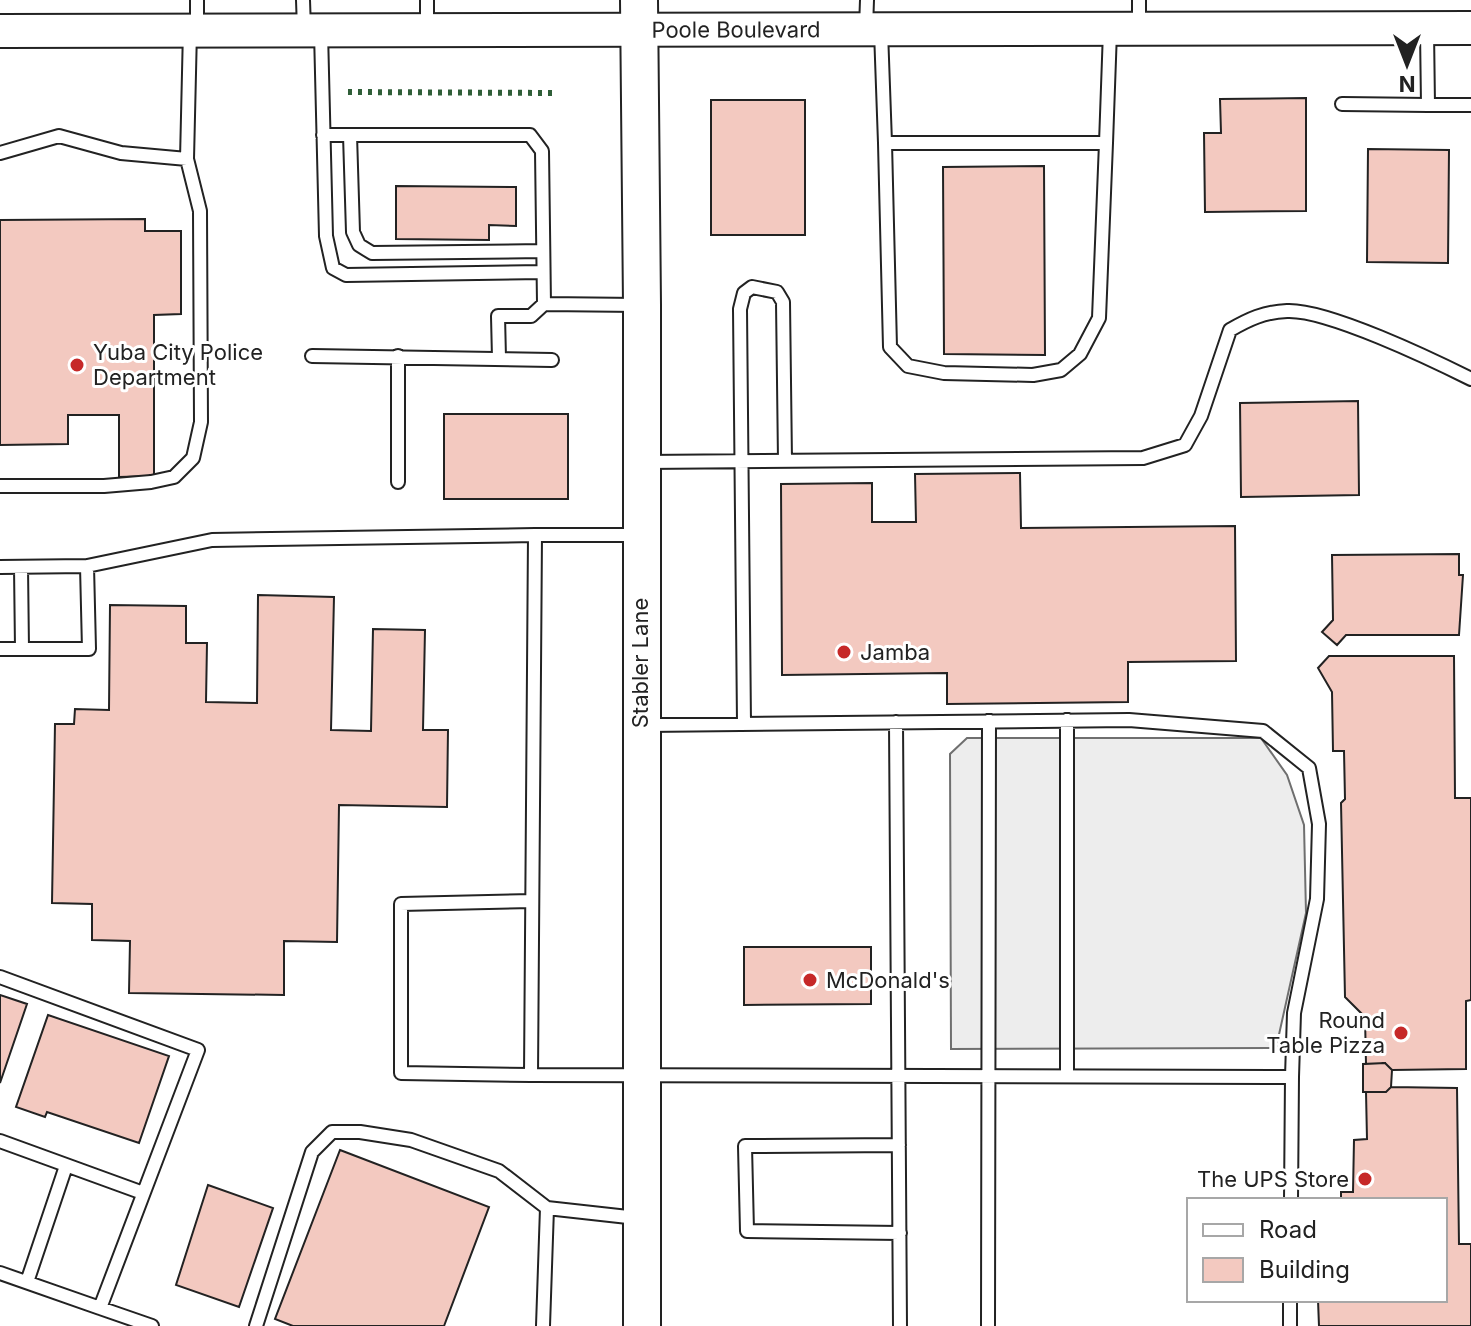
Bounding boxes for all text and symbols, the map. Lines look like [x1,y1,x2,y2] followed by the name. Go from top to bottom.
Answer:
[651,16,821,43] street label: Poole Boulevard
[1367,24,1447,104] north arrow
[1399,71,1415,97] text: N
[93,339,263,390] place label: Yuba City Police Department
[68,356,86,374] marker: Yuba City Police Department
[627,598,653,728] street label: Stabler Lane
[860,639,930,665] place label: Jamba
[835,643,853,661] marker: Jamba
[826,967,950,993] place label: McDonald's
[801,971,819,989] marker: McDonald's
[1266,1007,1385,1058] place label: Round Table Pizza
[1392,1024,1410,1042] marker: Round Table Pizza
[1197,1166,1349,1192] place label: The UPS Store
[1356,1170,1374,1188] marker: The UPS Store
[1187,1198,1447,1302] legend
[1259,1215,1317,1244] text: Road
[1259,1255,1350,1284] text: Building

